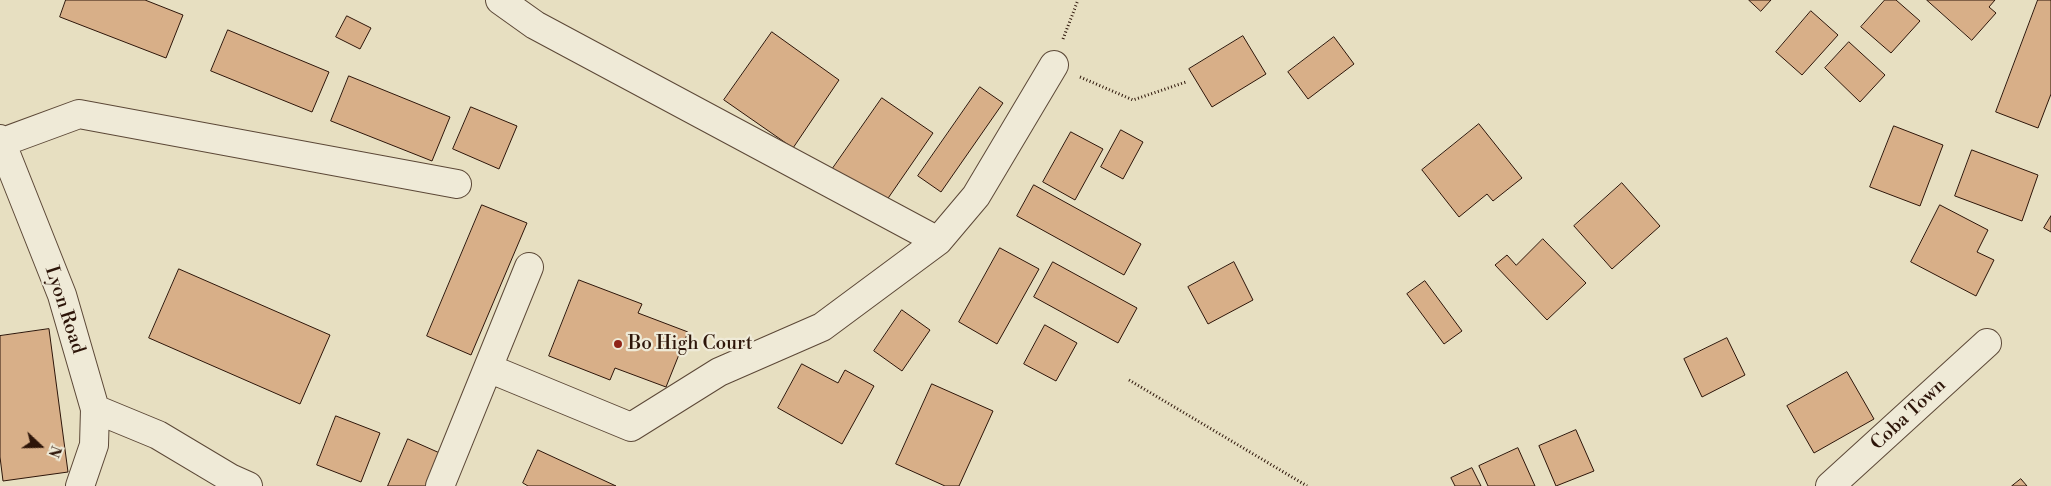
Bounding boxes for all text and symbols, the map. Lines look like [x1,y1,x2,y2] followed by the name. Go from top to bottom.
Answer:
[39,263,89,357] street label: Lyon Road
[628,333,753,355] place label: Bo High Court
[612,338,624,350] marker: Bo High Court
[1867,374,1951,456] street label: Coba Town
[15,421,65,471] north arrow
[44,443,64,460] text: N

